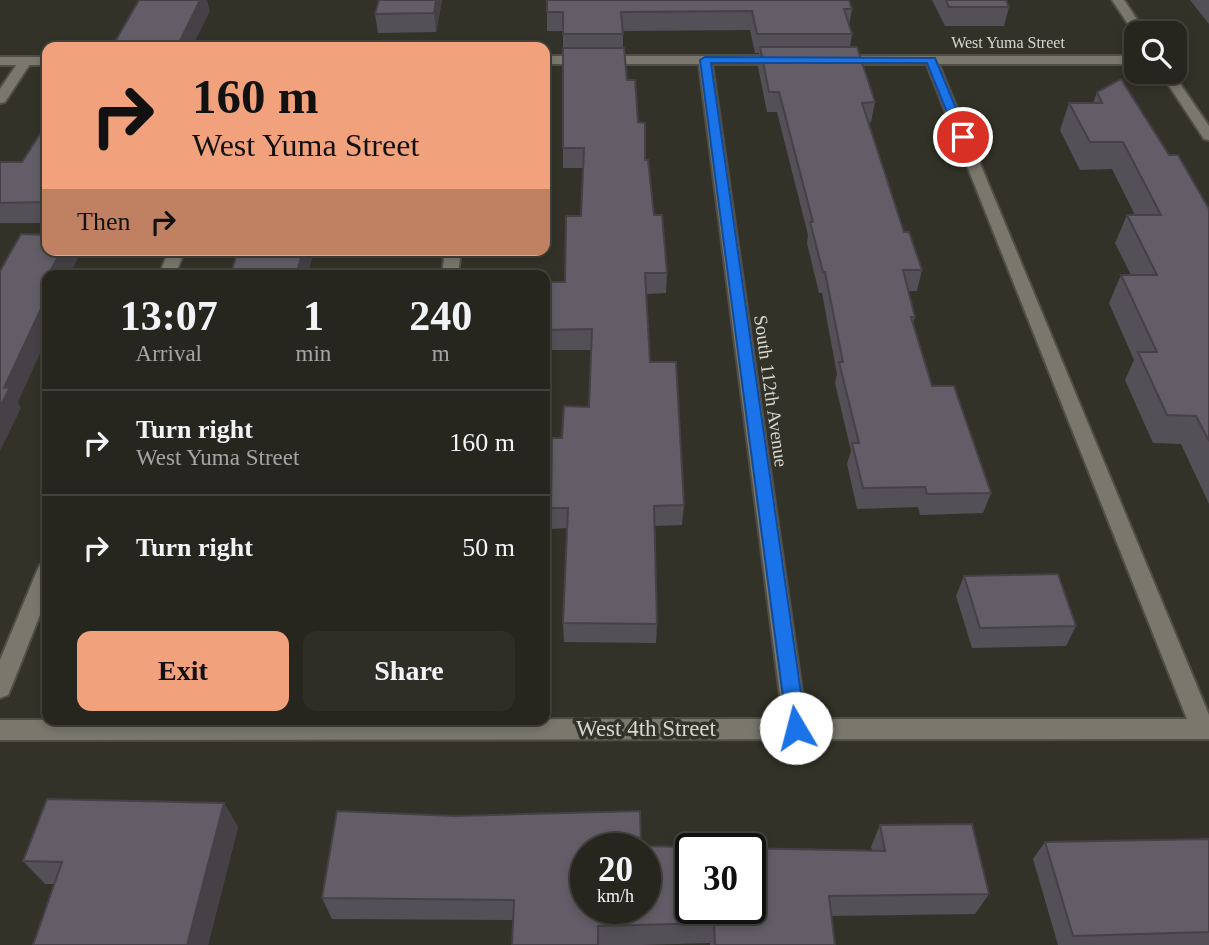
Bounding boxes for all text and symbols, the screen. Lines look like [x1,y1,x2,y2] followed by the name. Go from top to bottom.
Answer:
[1124,21,1187,84] map controls
[1124,21,1187,84] button: search
[951,34,1065,51] street label: West Yuma Street
[192,69,319,124] text: 160 m
[77,70,168,161] icon: right
[933,107,993,167] pin
[944,118,982,156] icon: arrive
[192,127,419,163] text: West Yuma Street
[144,203,182,241] icon: right
[77,207,130,236] text: Then
[120,293,218,339] text: 13:07
[303,293,324,339] text: 1
[409,293,472,339] text: 240
[750,314,792,468] street label: South 112th Avenue
[136,341,202,366] text: Arrival
[296,341,331,366] text: min
[432,341,450,366] text: m
[136,415,253,444] text: Turn right
[77,424,115,462] icon: right
[449,428,515,457] text: 160 m
[136,445,299,470] text: West Yuma Street
[77,529,115,567] icon: right
[136,533,253,562] text: Turn right
[462,533,515,562] text: 50 m
[77,631,289,711] button: Exit
[303,631,515,711] button: Share
[759,691,833,765] position arrow
[576,716,717,741] street label: West 4th Street
[675,833,766,924] speed limit sign: 30
[598,850,633,889] text: 20
[597,886,634,906] text: km/h

